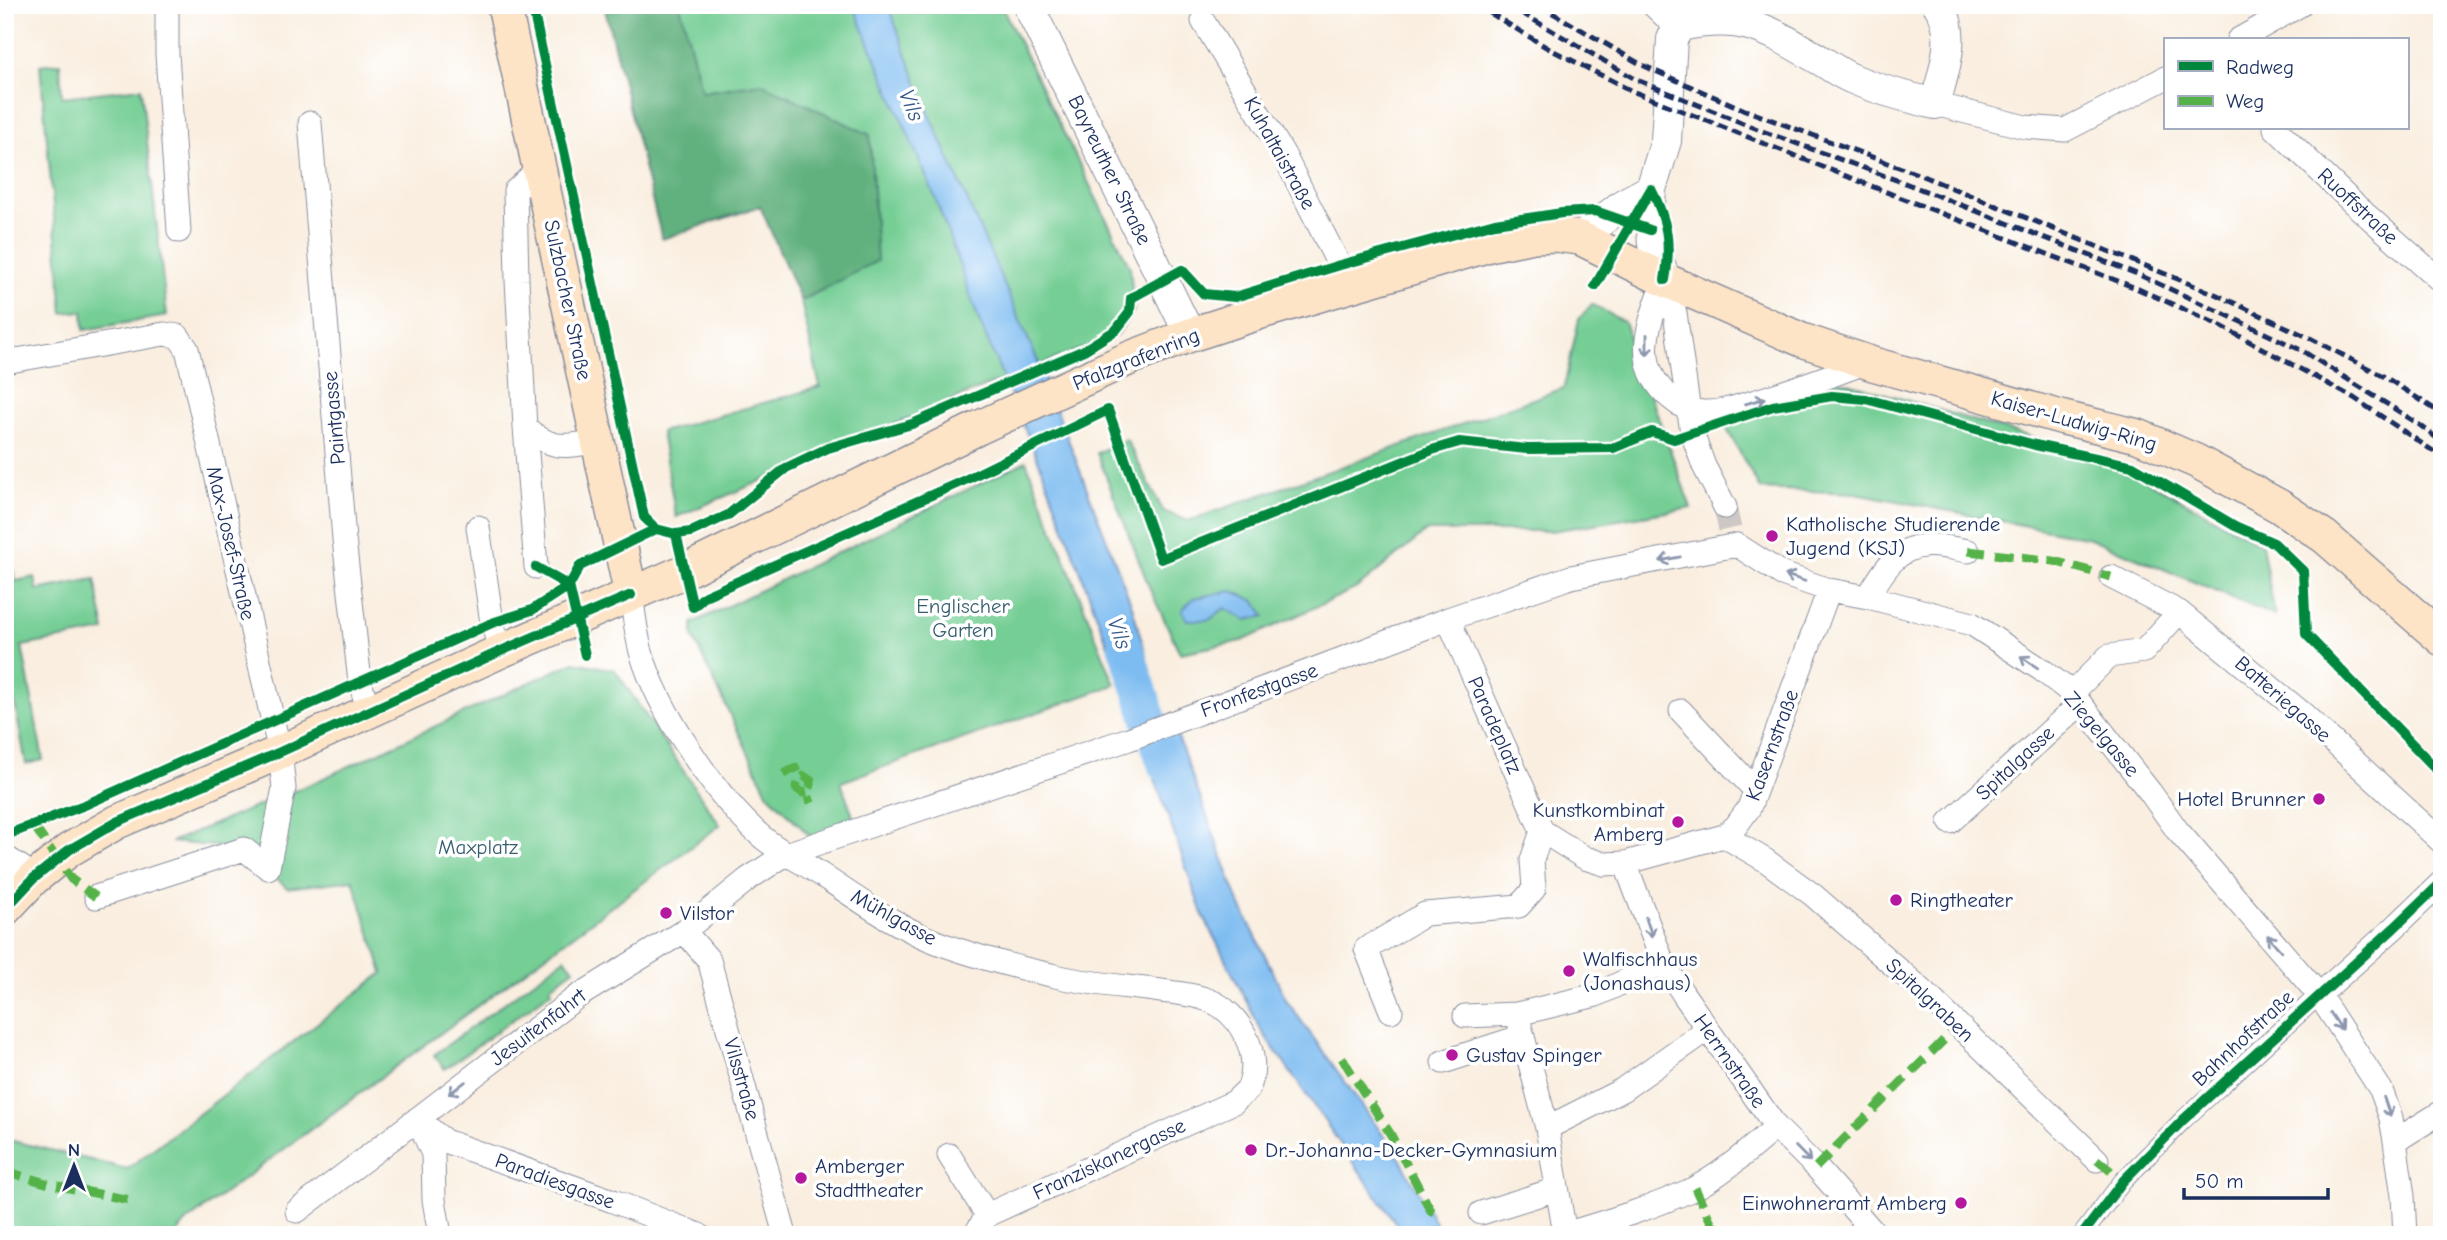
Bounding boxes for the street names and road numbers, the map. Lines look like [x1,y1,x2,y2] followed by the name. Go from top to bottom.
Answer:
[1063,91,1157,249] street label: Bayreuther Straße
[1239,92,1321,214] street label: Kuhaltaistraße
[2313,163,2403,249] street label: Ruoffstraße
[539,218,597,382] street label: Sulzbacher Straße
[1069,323,1203,395] street label: Pfalzgrafenring
[318,370,350,466] street label: Paintgasse
[1988,386,2160,456] street label: Kaiser-Ludwig-Ring
[202,464,260,622] street label: Max-Josef-Straße
[2230,651,2336,747] street label: Batteriegasse
[1197,658,1321,722] street label: Fronfestgasse
[1463,673,1527,777] street label: Paradeplatz
[1741,686,1803,804] street label: Kasernstraße
[2059,687,2145,781] street label: Ziegelgasse
[1971,721,2059,805] street label: Spitalgasse
[847,884,941,950] street label: Mühlgasse
[1881,953,1979,1047] street label: Spitalgraben
[485,983,591,1071] street label: Jesuitenfahrt
[2187,985,2299,1091] street label: Bahnhofstraße
[1689,1009,1771,1113] street label: Herrnstraße
[719,1035,765,1123] street label: Vilsstraße
[1029,1113,1189,1205] street label: Franziskanergasse
[492,1148,618,1214] street label: Paradiesgasse

